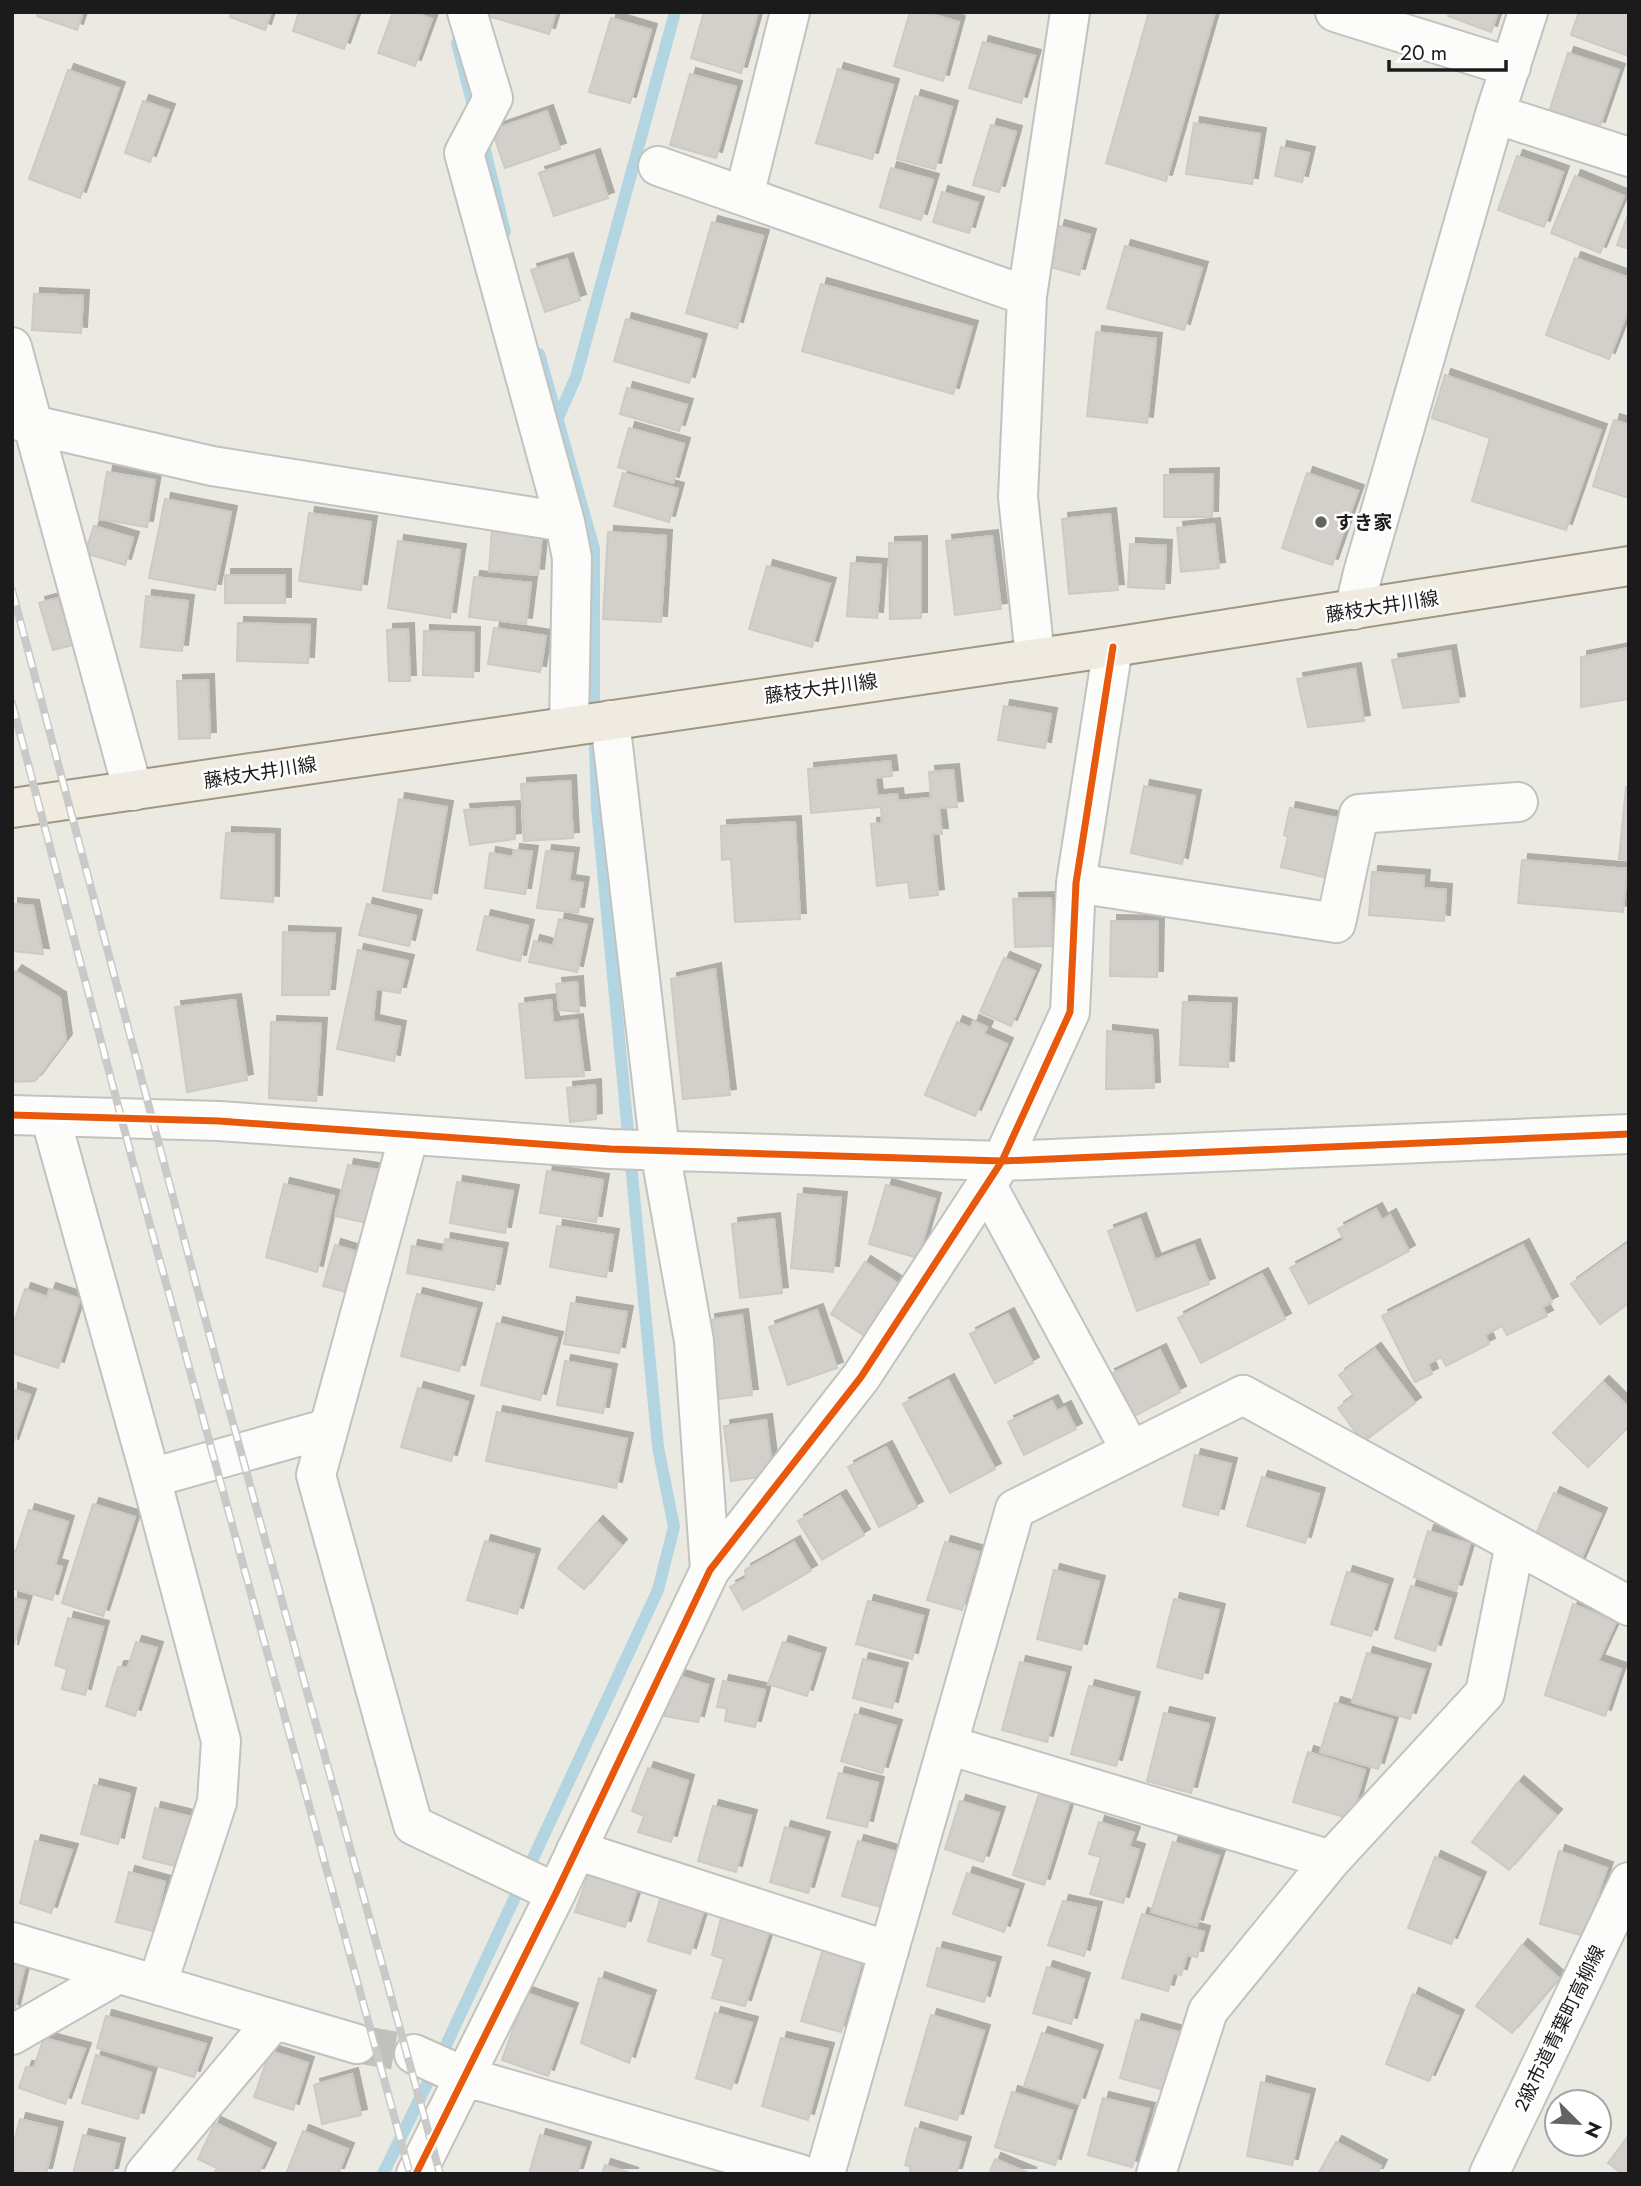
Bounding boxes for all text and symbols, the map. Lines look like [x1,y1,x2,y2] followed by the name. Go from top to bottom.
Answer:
[1389,28,1506,72] scale bar
[1400,38,1447,68] text: 20 m
[1335,509,1392,536] place label: すき家
[1313,514,1329,530] marker: すき家
[1324,584,1440,629] street label: 藤枝大井川線
[763,667,879,710] street label: 藤枝大井川線
[202,750,318,795] street label: 藤枝大井川線
[1507,1941,1611,2116] street label: 2級市道青葉町高柳線
[1543,2088,1613,2158] north arrow
[1578,2117,1608,2142] text: N

